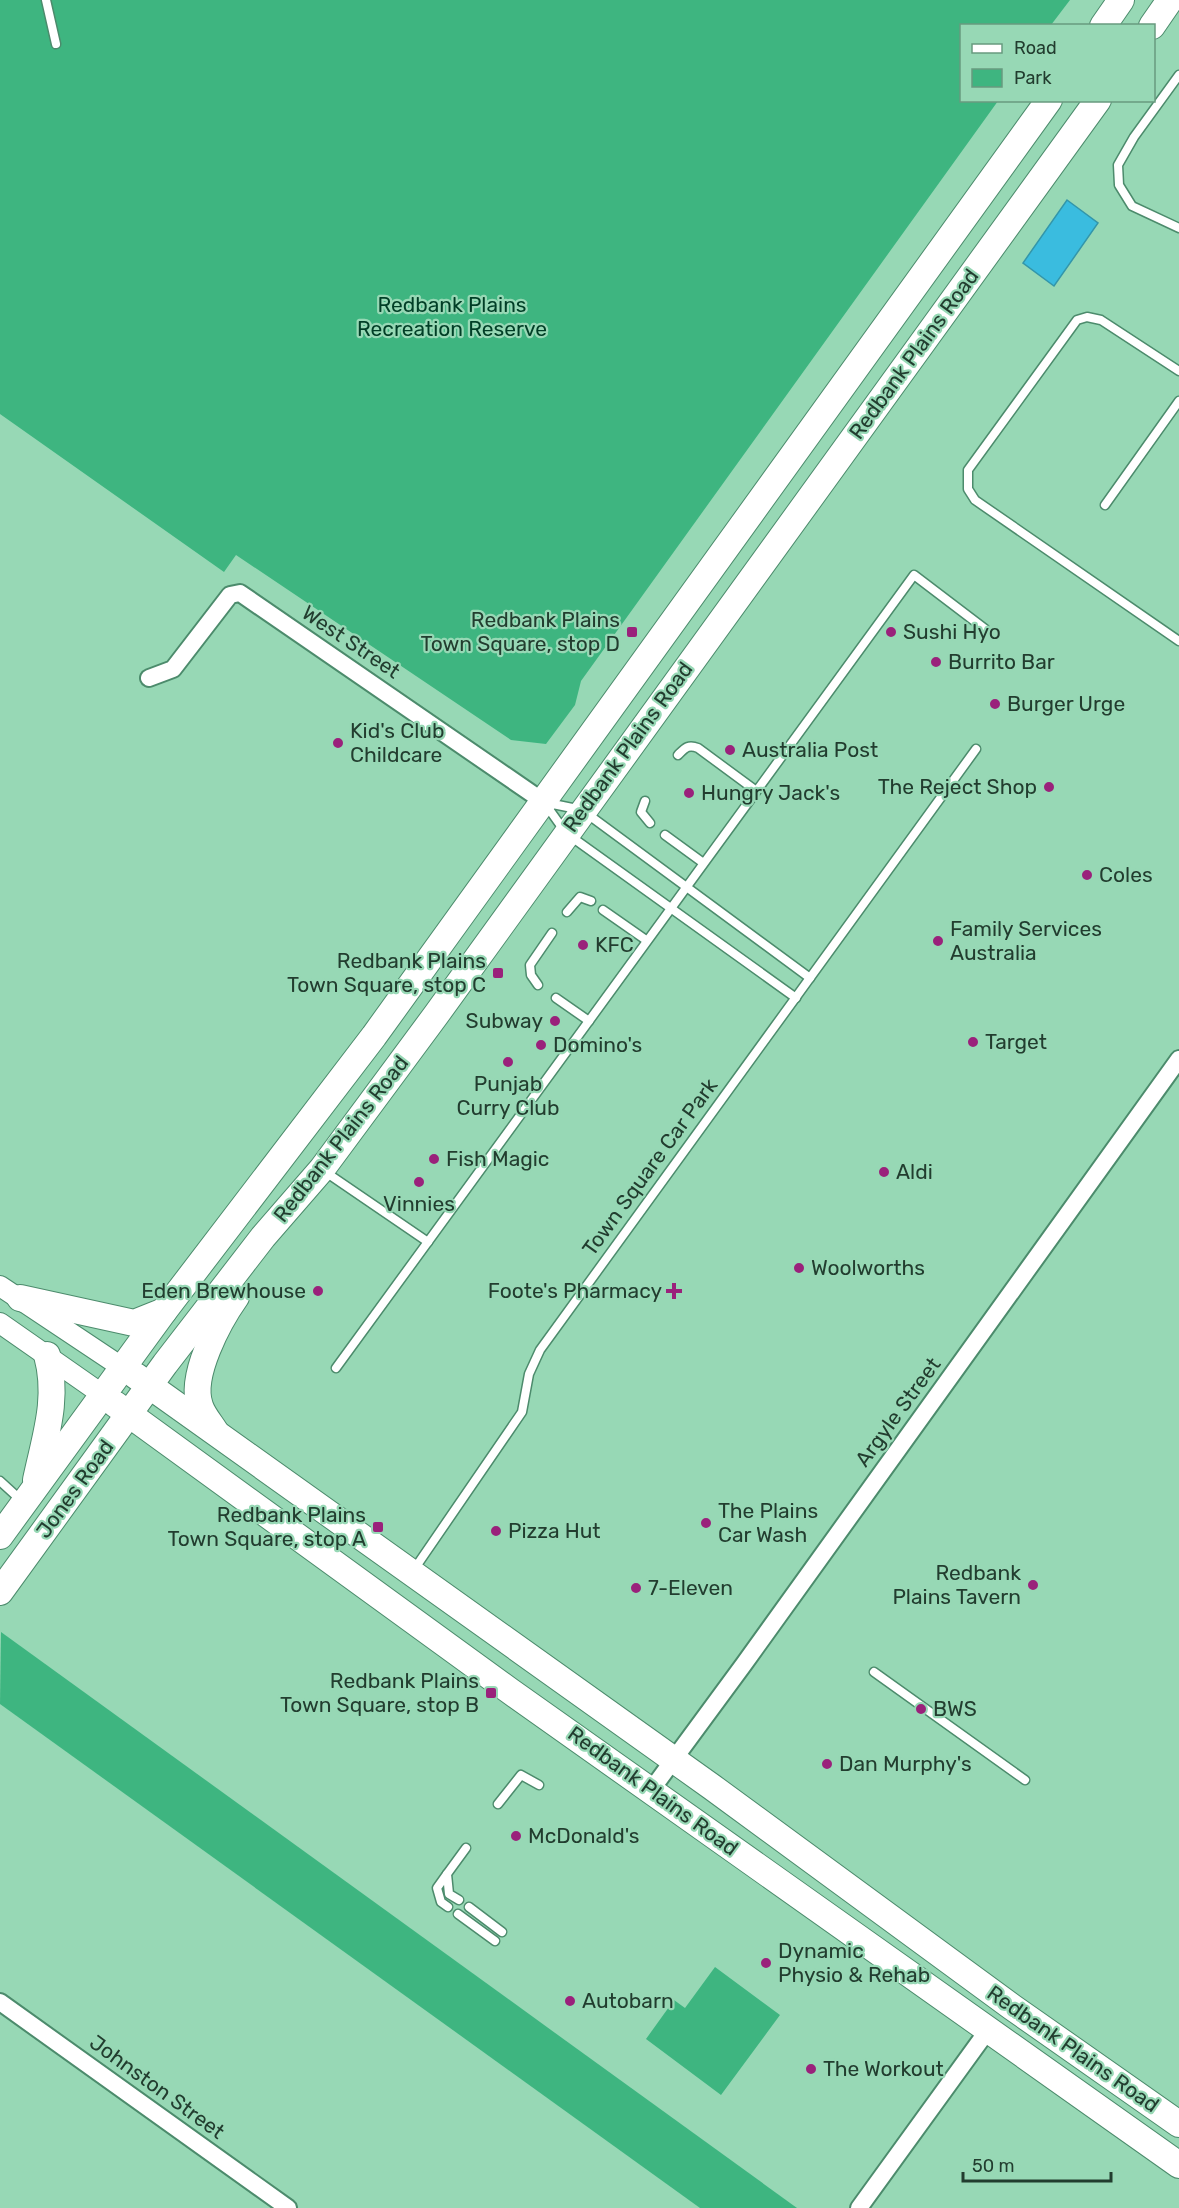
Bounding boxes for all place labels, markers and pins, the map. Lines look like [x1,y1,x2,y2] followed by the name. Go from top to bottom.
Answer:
[421,607,620,656] place label: Redbank Plains Town Square, stop D
[903,619,1001,644] place label: Sushi Hyo
[625,625,639,639] marker: Redbank Plains Town Square, stop D
[884,625,898,639] marker: Sushi Hyo
[948,649,1055,674] place label: Burrito Bar
[929,655,943,669] marker: Burrito Bar
[1007,691,1125,716] place label: Burger Urge
[988,697,1002,711] marker: Burger Urge
[350,718,444,767] place label: Kid's Club Childcare
[331,736,345,750] marker: Kid's Club Childcare
[742,737,878,762] place label: Australia Post
[723,743,737,757] marker: Australia Post
[878,774,1037,799] place label: The Reject Shop
[701,780,840,805] place label: Hungry Jack's
[1042,780,1056,794] marker: The Reject Shop
[682,786,696,800] marker: Hungry Jack's
[1099,862,1153,887] place label: Coles
[1080,868,1094,882] marker: Coles
[950,916,1102,965] place label: Family Services Australia
[595,932,634,957] place label: KFC
[931,934,945,948] marker: Family Services Australia
[576,938,590,952] marker: KFC
[287,948,486,997] place label: Redbank Plains Town Square, stop C
[491,966,505,980] marker: Redbank Plains Town Square, stop C
[466,1008,543,1033] place label: Subway
[548,1014,562,1028] marker: Subway
[985,1029,1047,1054] place label: Target
[553,1032,642,1057] place label: Domino's
[966,1035,980,1049] marker: Target
[534,1038,548,1052] marker: Domino's
[501,1055,515,1069] marker: Punjab Curry Club
[457,1071,560,1120] place label: Punjab Curry Club
[446,1146,549,1171] place label: Fish Magic
[427,1152,441,1166] marker: Fish Magic
[896,1159,933,1184] place label: Aldi
[877,1165,891,1179] marker: Aldi
[412,1175,426,1189] marker: Vinnies
[383,1191,455,1216] place label: Vinnies
[811,1255,925,1280] place label: Woolworths
[792,1261,806,1275] marker: Woolworths
[141,1278,306,1303] place label: Eden Brewhouse
[488,1278,662,1303] place label: Foote's Pharmacy
[311,1284,325,1298] marker: Eden Brewhouse
[667,1284,681,1298] marker: Foote's Pharmacy
[718,1498,818,1547] place label: The Plains Car Wash
[168,1502,366,1551] place label: Redbank Plains Town Square, stop A
[699,1516,713,1530] marker: The Plains Car Wash
[508,1518,601,1543] place label: Pizza Hut
[371,1520,385,1534] marker: Redbank Plains Town Square, stop A
[489,1524,503,1538] marker: Pizza Hut
[892,1560,1021,1609] place label: Redbank Plains Tavern
[648,1575,733,1600] place label: 7-Eleven
[1026,1578,1040,1592] marker: Redbank Plains Tavern
[629,1581,643,1595] marker: 7-Eleven
[280,1668,479,1717] place label: Redbank Plains Town Square, stop B
[484,1686,498,1700] marker: Redbank Plains Town Square, stop B
[933,1696,977,1721] place label: BWS
[914,1702,928,1716] marker: BWS
[839,1751,972,1776] place label: Dan Murphy's
[820,1757,834,1771] marker: Dan Murphy's
[528,1823,640,1848] place label: McDonald's
[509,1829,523,1843] marker: McDonald's
[778,1938,930,1987] place label: Dynamic Physio & Rehab
[759,1956,773,1970] marker: Dynamic Physio & Rehab
[582,1988,674,2013] place label: Autobarn
[563,1994,577,2008] marker: Autobarn
[823,2056,944,2081] place label: The Workout
[804,2062,818,2076] marker: The Workout

